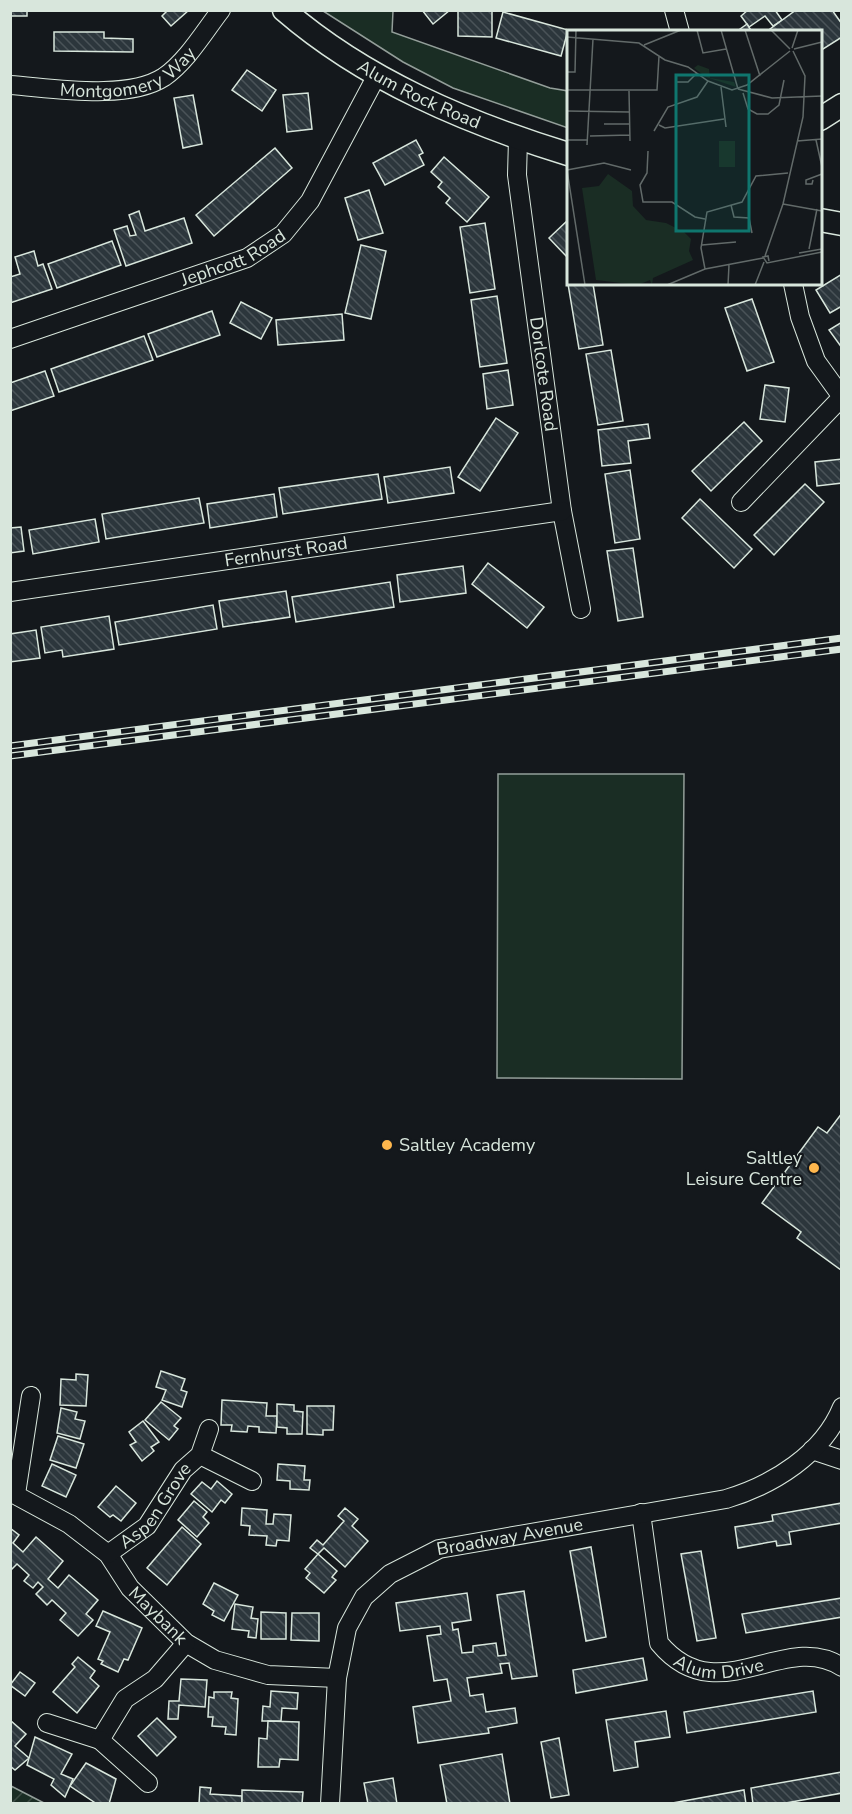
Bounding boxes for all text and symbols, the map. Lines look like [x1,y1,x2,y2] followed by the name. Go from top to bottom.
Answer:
[567,30,822,285] inset map
[59,41,202,103] street label: Montgomery Way
[353,54,484,135] street label: Alum Rock Road
[177,224,290,292] street label: Jephcott Road
[524,315,563,433] street label: Dorlcote Road
[223,531,349,572] street label: Fernhurst Road
[399,1133,536,1157] place label: Saltley Academy
[380,1138,394,1152] marker: Saltley Academy
[686,1146,803,1191] place label: Saltley Leisure Centre
[807,1161,821,1175] marker: Saltley Leisure Centre
[115,1457,196,1554] street label: Aspen Grove
[435,1512,585,1561] street label: Broadway Avenue
[123,1581,193,1650] street label: Maybank
[669,1649,766,1685] street label: Alum Drive

